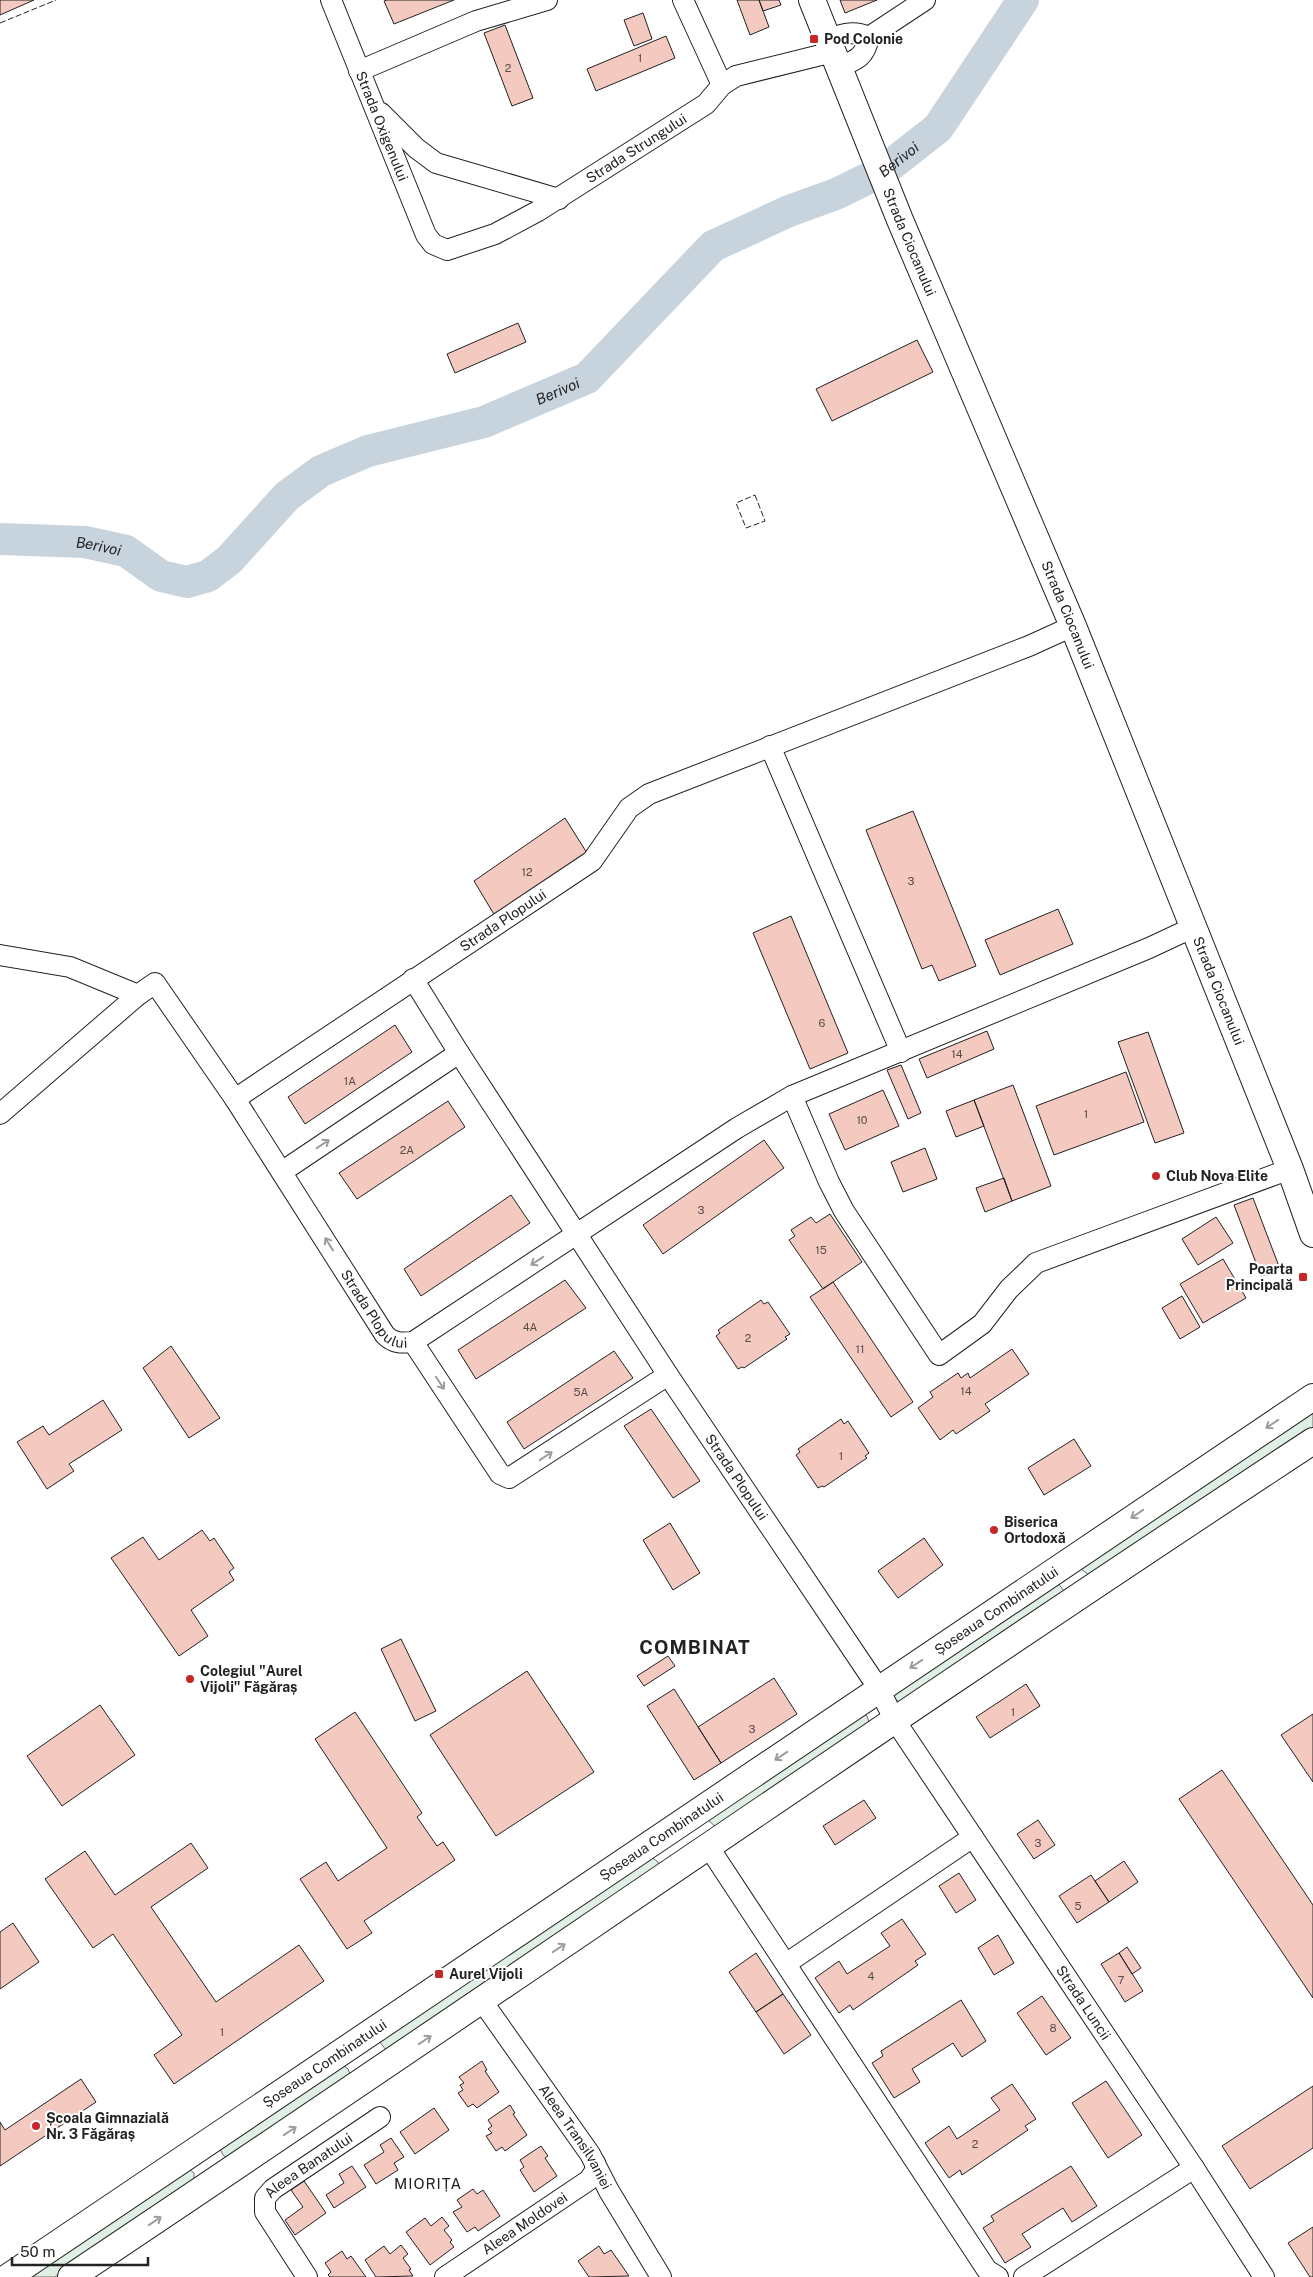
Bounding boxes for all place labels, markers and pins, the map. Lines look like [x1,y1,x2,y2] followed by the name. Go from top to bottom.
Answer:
[824,31,903,47] place label: Pod Colonie
[808,33,820,45] marker: Pod Colonie
[1166,1168,1268,1184] place label: Club Nova Elite
[1150,1170,1162,1182] marker: Club Nova Elite
[1226,1261,1293,1293] place label: Poarta Principală
[1297,1271,1309,1283] marker: Poarta Principală
[1004,1514,1066,1546] place label: Biserica Ortodoxă
[988,1524,1000,1536] marker: Biserica Ortodoxă
[200,1663,303,1695] place label: Colegiul "Aurel Vijoli" Făgăraș
[184,1673,196,1685] marker: Colegiul "Aurel Vijoli" Făgăraș
[449,1966,523,1982] place label: Aurel Vijoli
[433,1968,445,1980] marker: Aurel Vijoli
[46,2110,169,2142] place label: Școala Gimnazială Nr. 3 Făgăraș
[30,2120,42,2132] marker: Școala Gimnazială Nr. 3 Făgăraș

